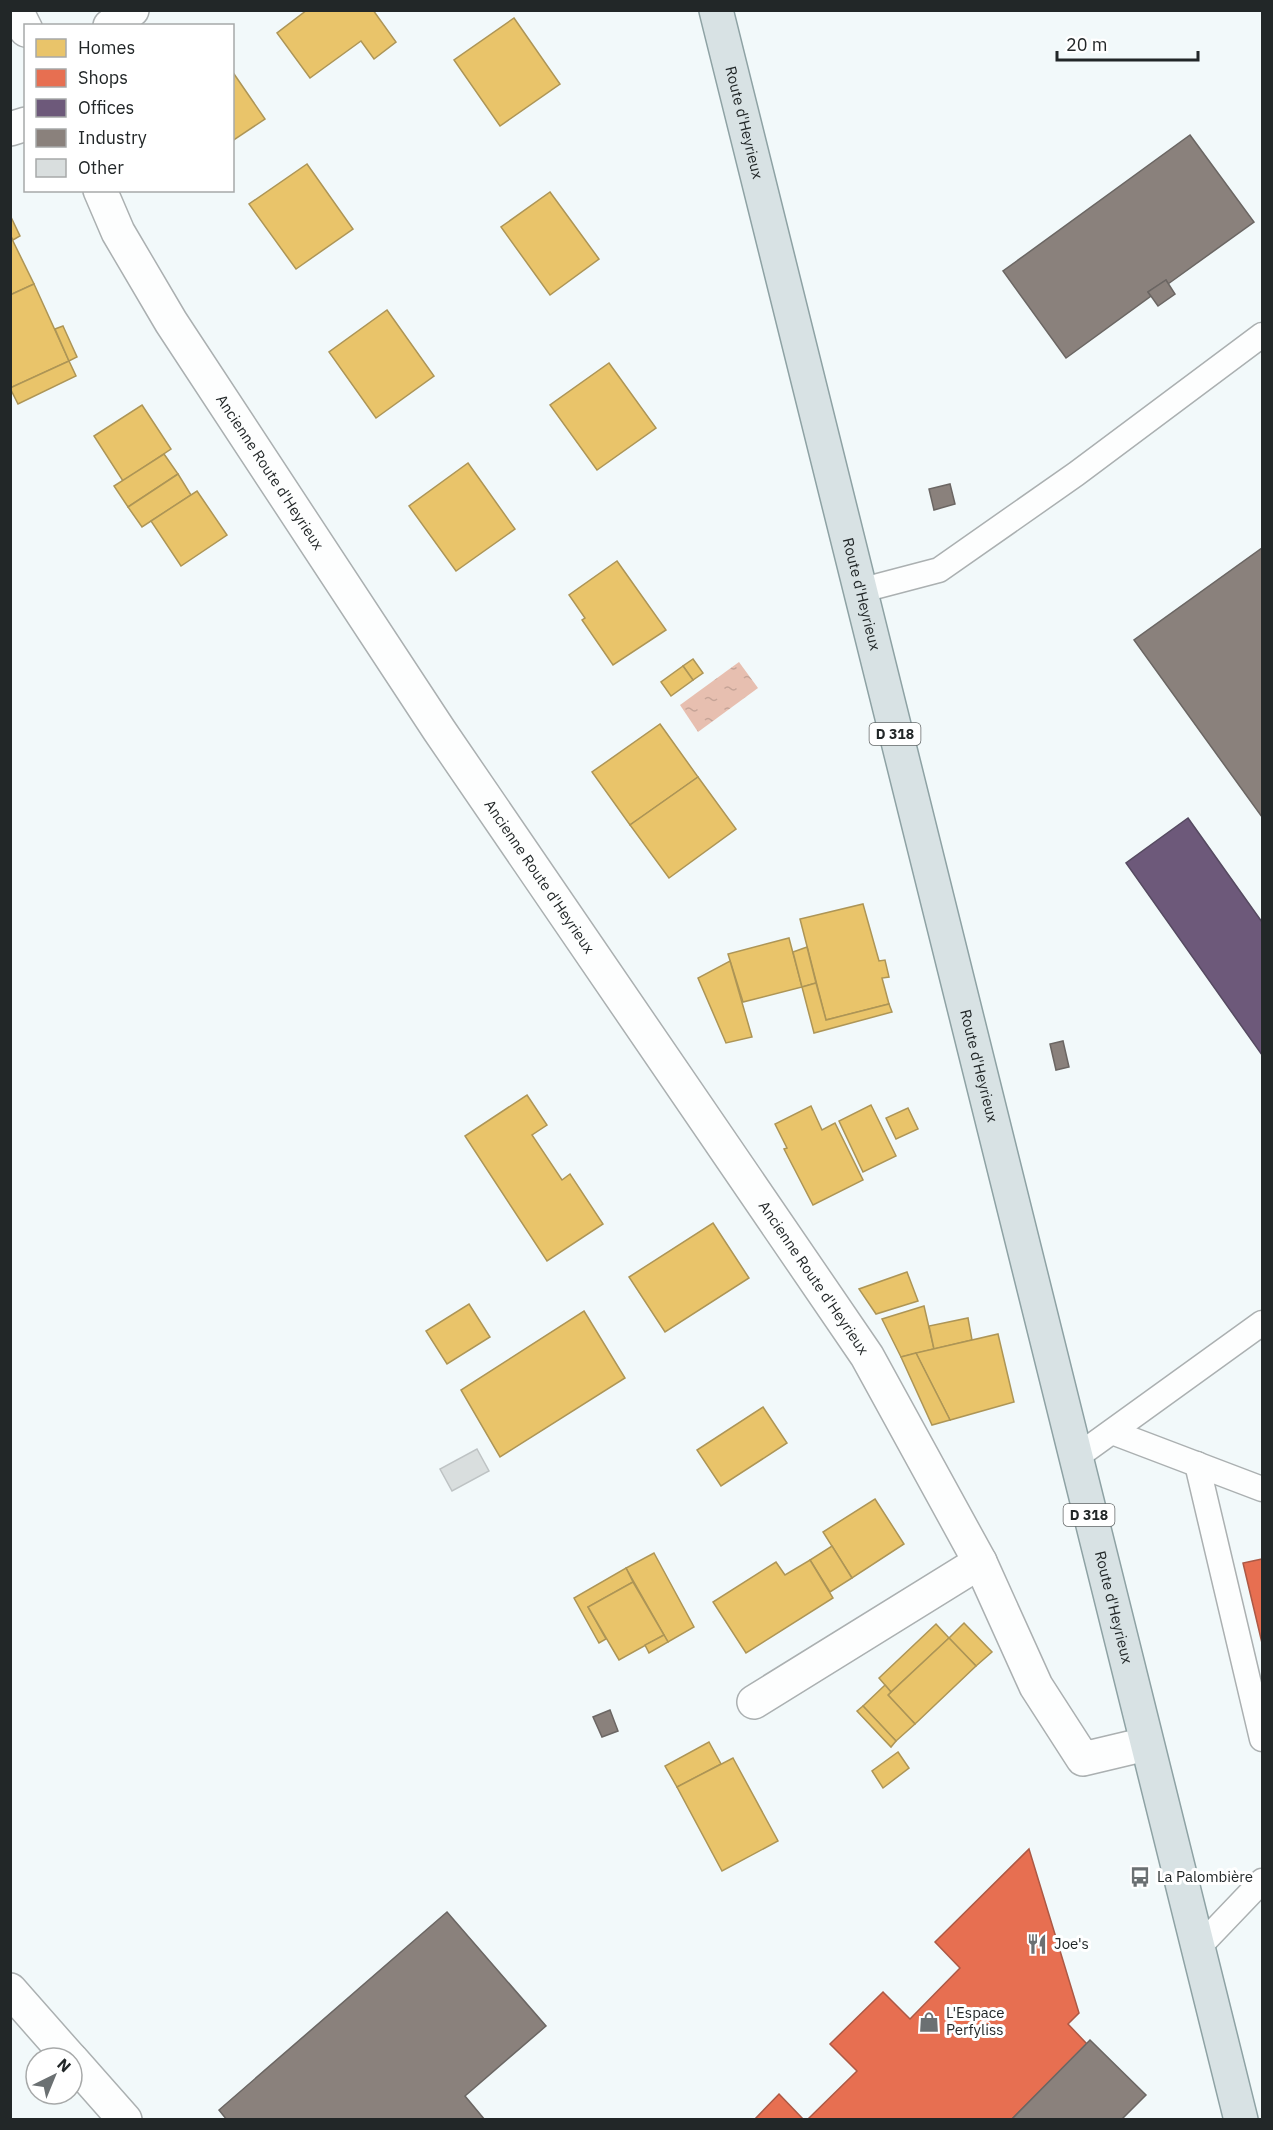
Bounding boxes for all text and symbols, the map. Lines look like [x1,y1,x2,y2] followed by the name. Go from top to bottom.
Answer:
[24,24,234,192] legend
[1057,24,1198,62] scale bar
[1066,33,1108,56] text: 20 m
[78,36,135,59] text: Homes
[721,64,768,181] street label: Route d'Heyrieux
[78,66,128,89] text: Shops
[78,96,134,119] text: Offices
[78,126,147,149] text: Industry
[78,156,124,179] text: Other
[212,391,328,554] street label: Ancienne Route d'Heyrieux
[839,536,885,653] street label: Route d'Heyrieux
[870,723,920,745] road number: D 318
[480,796,599,957] street label: Ancienne Route d'Heyrieux
[956,1007,1002,1124] street label: Route d'Heyrieux
[755,1197,873,1359] street label: Ancienne Route d'Heyrieux
[1064,1504,1114,1526] road number: D 318
[1091,1549,1137,1666] street label: Route d'Heyrieux
[1128,1865,1152,1889] bus stop icon: La Palombière
[1157,1867,1253,1886] place label: La Palombière
[1025,1932,1049,1956] restaurant icon: Joe's
[1054,1934,1089,1953] place label: Joe's
[946,2003,1005,2039] place label: L'Espace Perfyliss
[917,2010,941,2034] shop icon: L'Espace Perfyliss
[24,2046,84,2106] north arrow
[53,2054,75,2076] text: N

